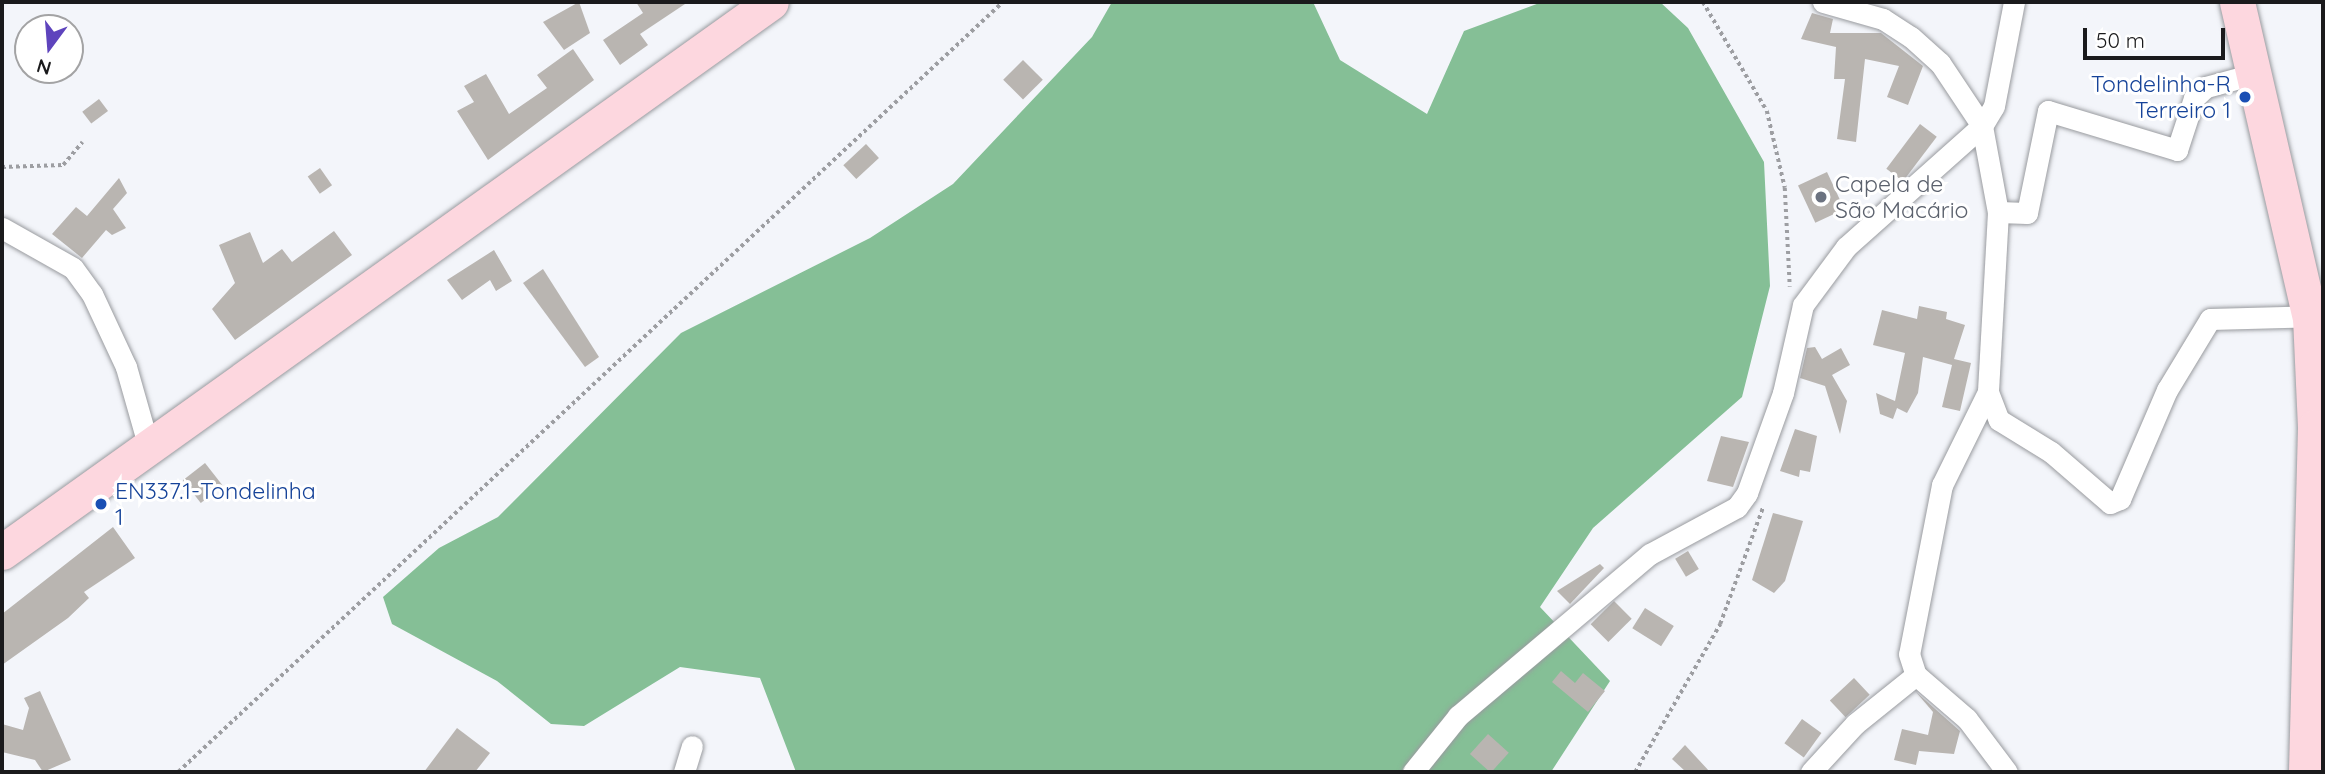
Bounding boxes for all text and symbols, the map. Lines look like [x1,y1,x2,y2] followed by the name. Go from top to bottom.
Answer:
[14,14,84,84] north arrow
[2087,14,2229,58] scale bar
[2096,27,2145,53] text: 50 m
[34,54,54,81] text: N
[2091,70,2231,124] place label: Tondelinha-R Terreiro 1
[2237,89,2253,105] marker: Tondelinha-R Terreiro 1
[1835,170,1969,224] place label: Capela de São Macário
[1813,189,1829,205] marker: Capela de São Macário
[115,477,316,531] place label: EN337.1-Tondelinha 1
[93,496,109,512] marker: EN337.1-Tondelinha 1

